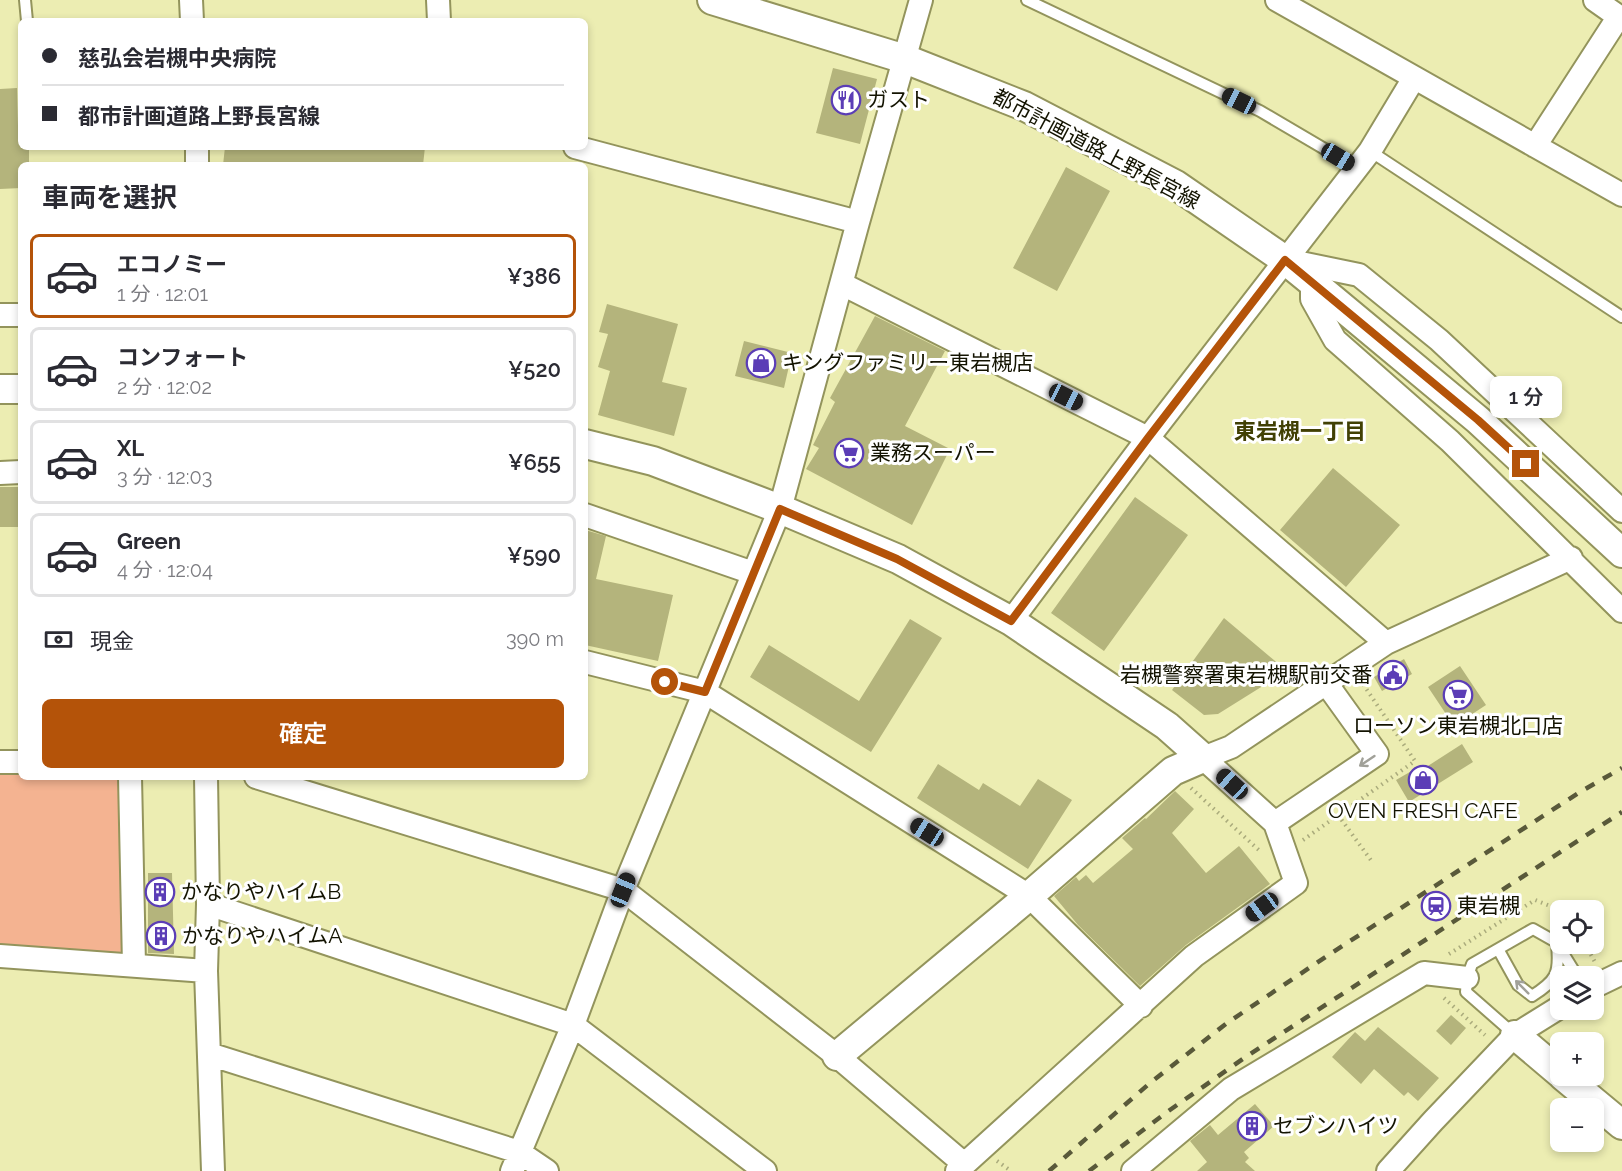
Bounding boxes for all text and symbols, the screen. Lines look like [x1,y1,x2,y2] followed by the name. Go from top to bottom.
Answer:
[78,45,276,71] text: 慈弘会岩槻中央病院
[988,83,1204,214] street label: 都市計画道路上野長宮線
[830,84,862,116] restaurant icon: ガスト
[1219,85,1259,117] car
[867,87,930,112] place label: ガスト
[78,103,320,129] text: 都市計画道路上野長宮線
[1318,140,1358,174] car
[42,182,177,213] text: 車両を選択
[45,249,99,303] icon: car
[117,251,227,277] text: エコノミー
[507,263,561,289] text: ¥386
[117,282,208,306] text: 1 分 · 12:01
[45,342,99,396] icon: car
[117,344,248,370] text: コンフォート
[745,347,777,379] shop icon: キングファミリー東岩槻店
[782,350,1033,375] place label: キングファミリー東岩槻店
[508,356,561,382] text: ¥520
[117,375,212,399] text: 2 分 · 12:02
[1490,377,1562,419] callout: 1 分
[1046,381,1086,413] car
[1509,385,1543,409] text: 1 分
[1234,418,1366,444] district label: 東岩槻一丁目
[45,435,99,489] icon: car
[117,435,144,461] text: XL
[833,437,865,469] supermarket icon: 業務スーパー
[870,440,996,465] place label: 業務スーパー
[508,449,561,475] text: ¥655
[1512,450,1539,477] route end
[117,465,212,489] text: 3 分 · 12:03
[45,528,99,582] icon: car
[117,528,181,554] text: Green
[507,542,561,568] text: ¥590
[117,558,213,582] text: 4 分 · 12:04
[42,623,75,656] icon: cash
[506,627,564,651] text: 390 m
[90,628,134,654] text: 現金
[1377,659,1409,691] public building icon: 岩槻警察署東岩槻駅前交番
[1120,662,1372,687] place label: 岩槻警察署東岩槻駅前交番
[651,668,678,695] route start
[1442,679,1474,711] supermarket icon: ローソン東岩槻北口店
[42,699,564,768] button: 確定
[1353,713,1563,738] place label: ローソン東岩槻北口店
[1358,755,1375,768] one-way arrow
[1407,764,1439,796] shop icon: OVEN FRESH CAFE
[1213,765,1251,803] car
[1328,798,1518,823] place label: OVEN FRESH CAFE
[907,815,947,849] car
[608,870,638,910] car
[144,876,176,908] building icon: かなりやハイムB
[181,879,341,904] place label: かなりやハイムB
[1242,889,1282,925] car
[1420,890,1452,922] station icon: 東岩槻
[1457,893,1520,918] place label: 東岩槻
[1550,900,1604,1152] map controls
[1550,900,1604,954] button: locate
[145,920,177,952] building icon: かなりやハイムA
[182,923,342,948] place label: かなりやハイムA
[1550,966,1604,1020] button: layers
[1515,980,1530,995] one-way arrow
[1550,1032,1604,1086] button: +
[1550,1098,1604,1152] button: −
[1236,1110,1268,1142] building icon: セブンハイツ
[1273,1113,1399,1138] place label: セブンハイツ

